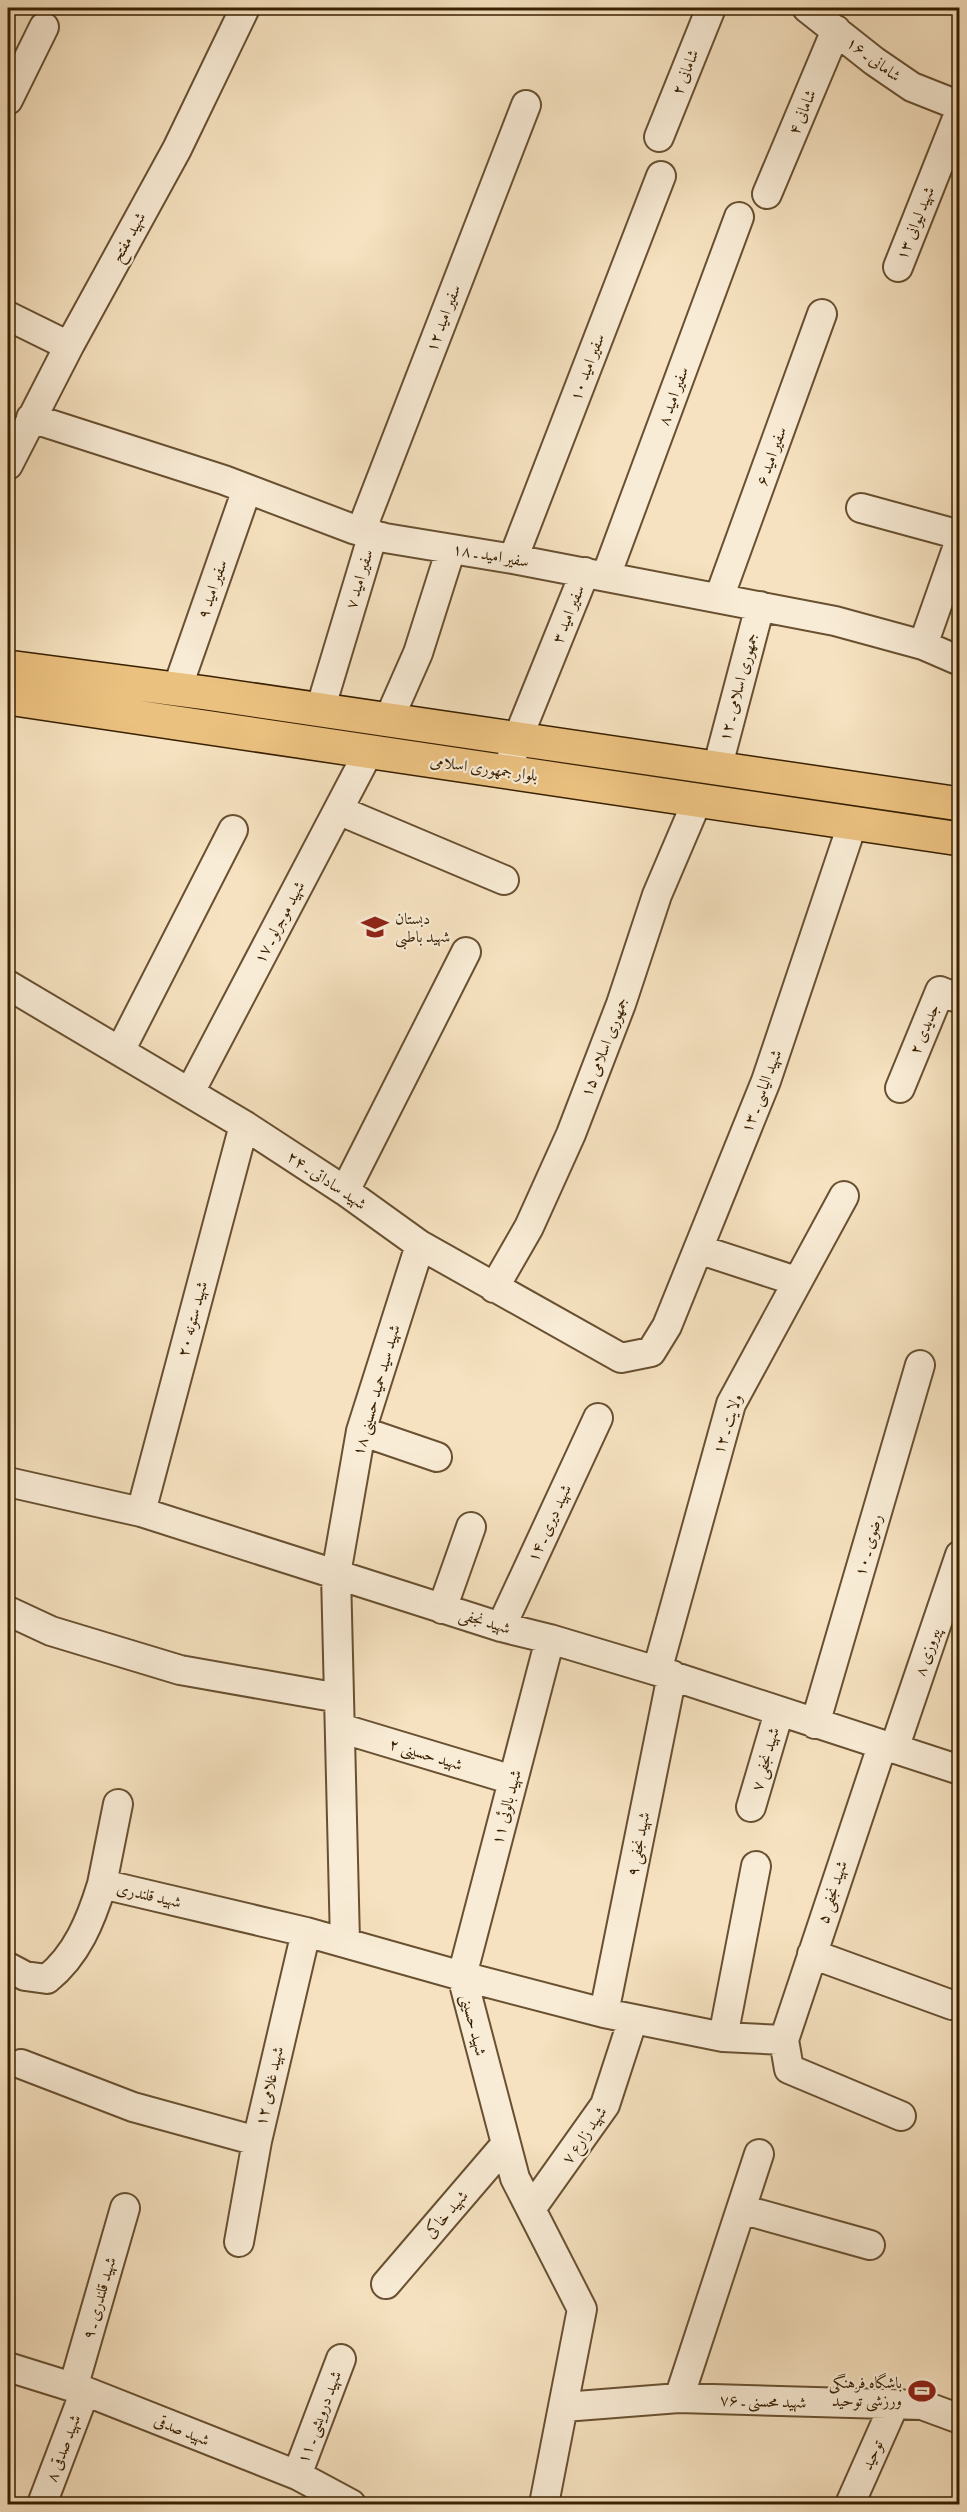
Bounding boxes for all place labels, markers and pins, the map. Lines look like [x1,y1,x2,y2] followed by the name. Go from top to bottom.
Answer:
[395,909,450,950] place label: دبستان شهید باطبی
[360,912,390,942] school or university icon: دبستان شهید باطبی
[829,2372,902,2412] place label: باشگاه فرهنگی ورزشی توحید
[907,2376,937,2406] sports icon: باشگاه فرهنگی ورزشی توحید

